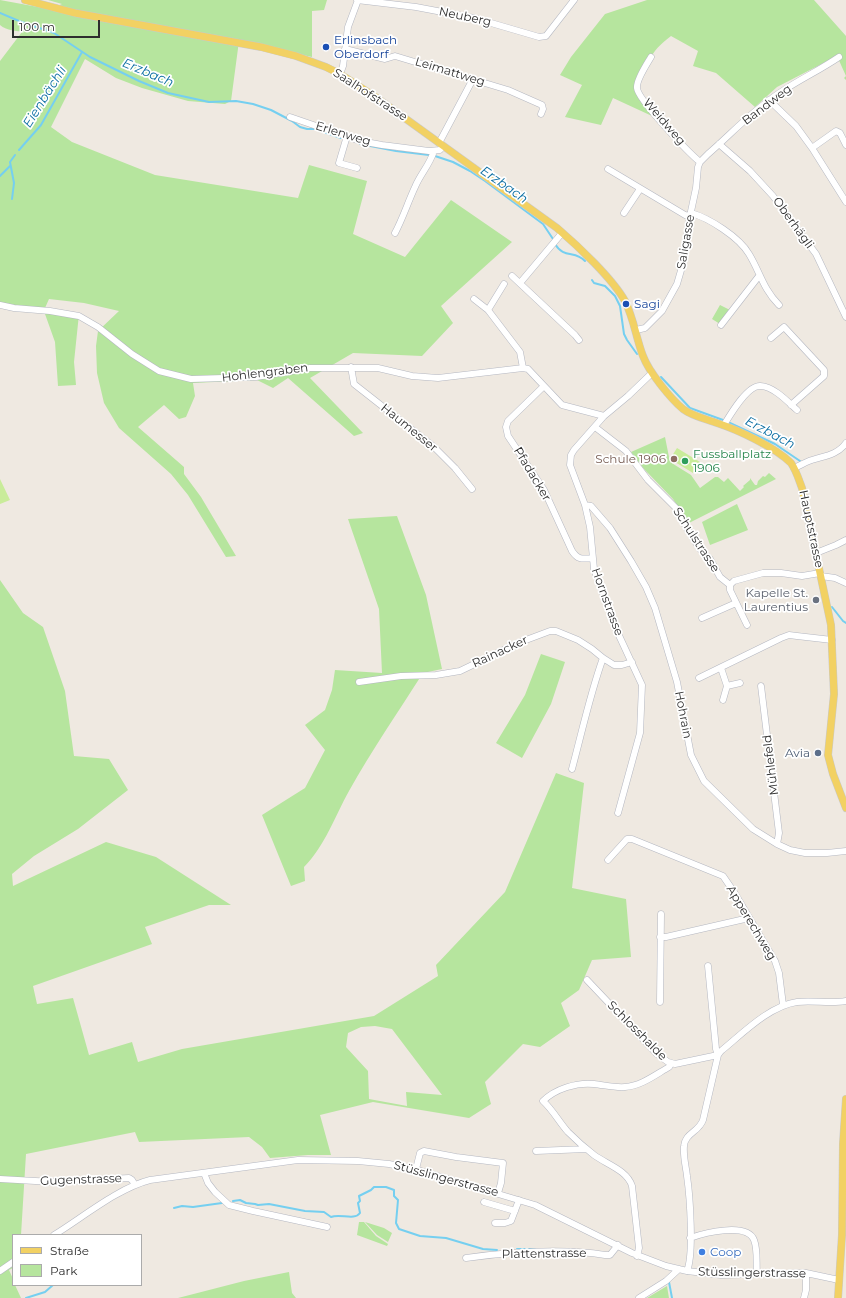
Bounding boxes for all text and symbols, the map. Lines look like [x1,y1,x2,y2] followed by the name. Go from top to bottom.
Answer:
[437,4,493,30] street label: Neuberg
[14,12,102,38] scale bar
[19,19,55,34] text: 100 m
[334,33,397,61] place label: Erlinsbach Oberdorf
[321,42,331,52] marker: Erlinsbach Oberdorf
[120,55,176,91] water label: Erzbach
[413,55,487,89] street label: Leimattweg
[20,63,70,131] water label: Eienbächli
[330,66,410,124] street label: Saalhofstrasse
[739,82,795,128] street label: Bandweg
[640,96,688,148] street label: Weidweg
[314,119,372,149] street label: Erlenweg
[477,163,531,207] water label: Erzbach
[770,194,816,252] street label: Oberhägli
[674,214,698,270] street label: Saligasse
[634,297,660,311] place label: Sagi
[621,299,631,309] marker: Sagi
[221,361,309,385] street label: Hohlengraben
[378,401,440,455] street label: Haumesser
[742,413,798,453] water label: Erzbach
[510,444,554,504] street label: Pfadacker
[693,447,771,475] place label: Fussballplatz 1906
[595,452,666,466] place label: Schule 1906
[669,454,679,464] marker: Schule 1906
[680,456,690,466] marker: Fussballplatz 1906
[796,489,826,569] street label: Hauptstrasse
[670,505,722,575] street label: Schulstrasse
[588,566,626,638] street label: Hornstrasse
[744,586,808,614] place label: Kapelle St. Laurentius
[811,595,821,605] marker: Kapelle St. Laurentius
[470,633,530,671] street label: Rainacker
[671,690,695,740] street label: Hohrain
[760,734,782,796] street label: Mühlefeld
[785,746,810,760] place label: Avia
[813,748,823,758] marker: Avia
[723,883,779,963] street label: Apperechweg
[604,998,670,1064] street label: Schlosshalde
[392,1158,500,1200] street label: Stüsslingerstrasse
[40,1171,122,1189] street label: Gugenstrasse
[12,1234,142,1286] legend
[50,1243,89,1258] text: Straße
[710,1245,741,1259] place label: Coop
[502,1246,586,1262] street label: Plattenstrasse
[697,1247,707,1257] marker: Coop
[50,1263,77,1278] text: Park
[698,1265,806,1281] street label: Stüsslingerstrasse

